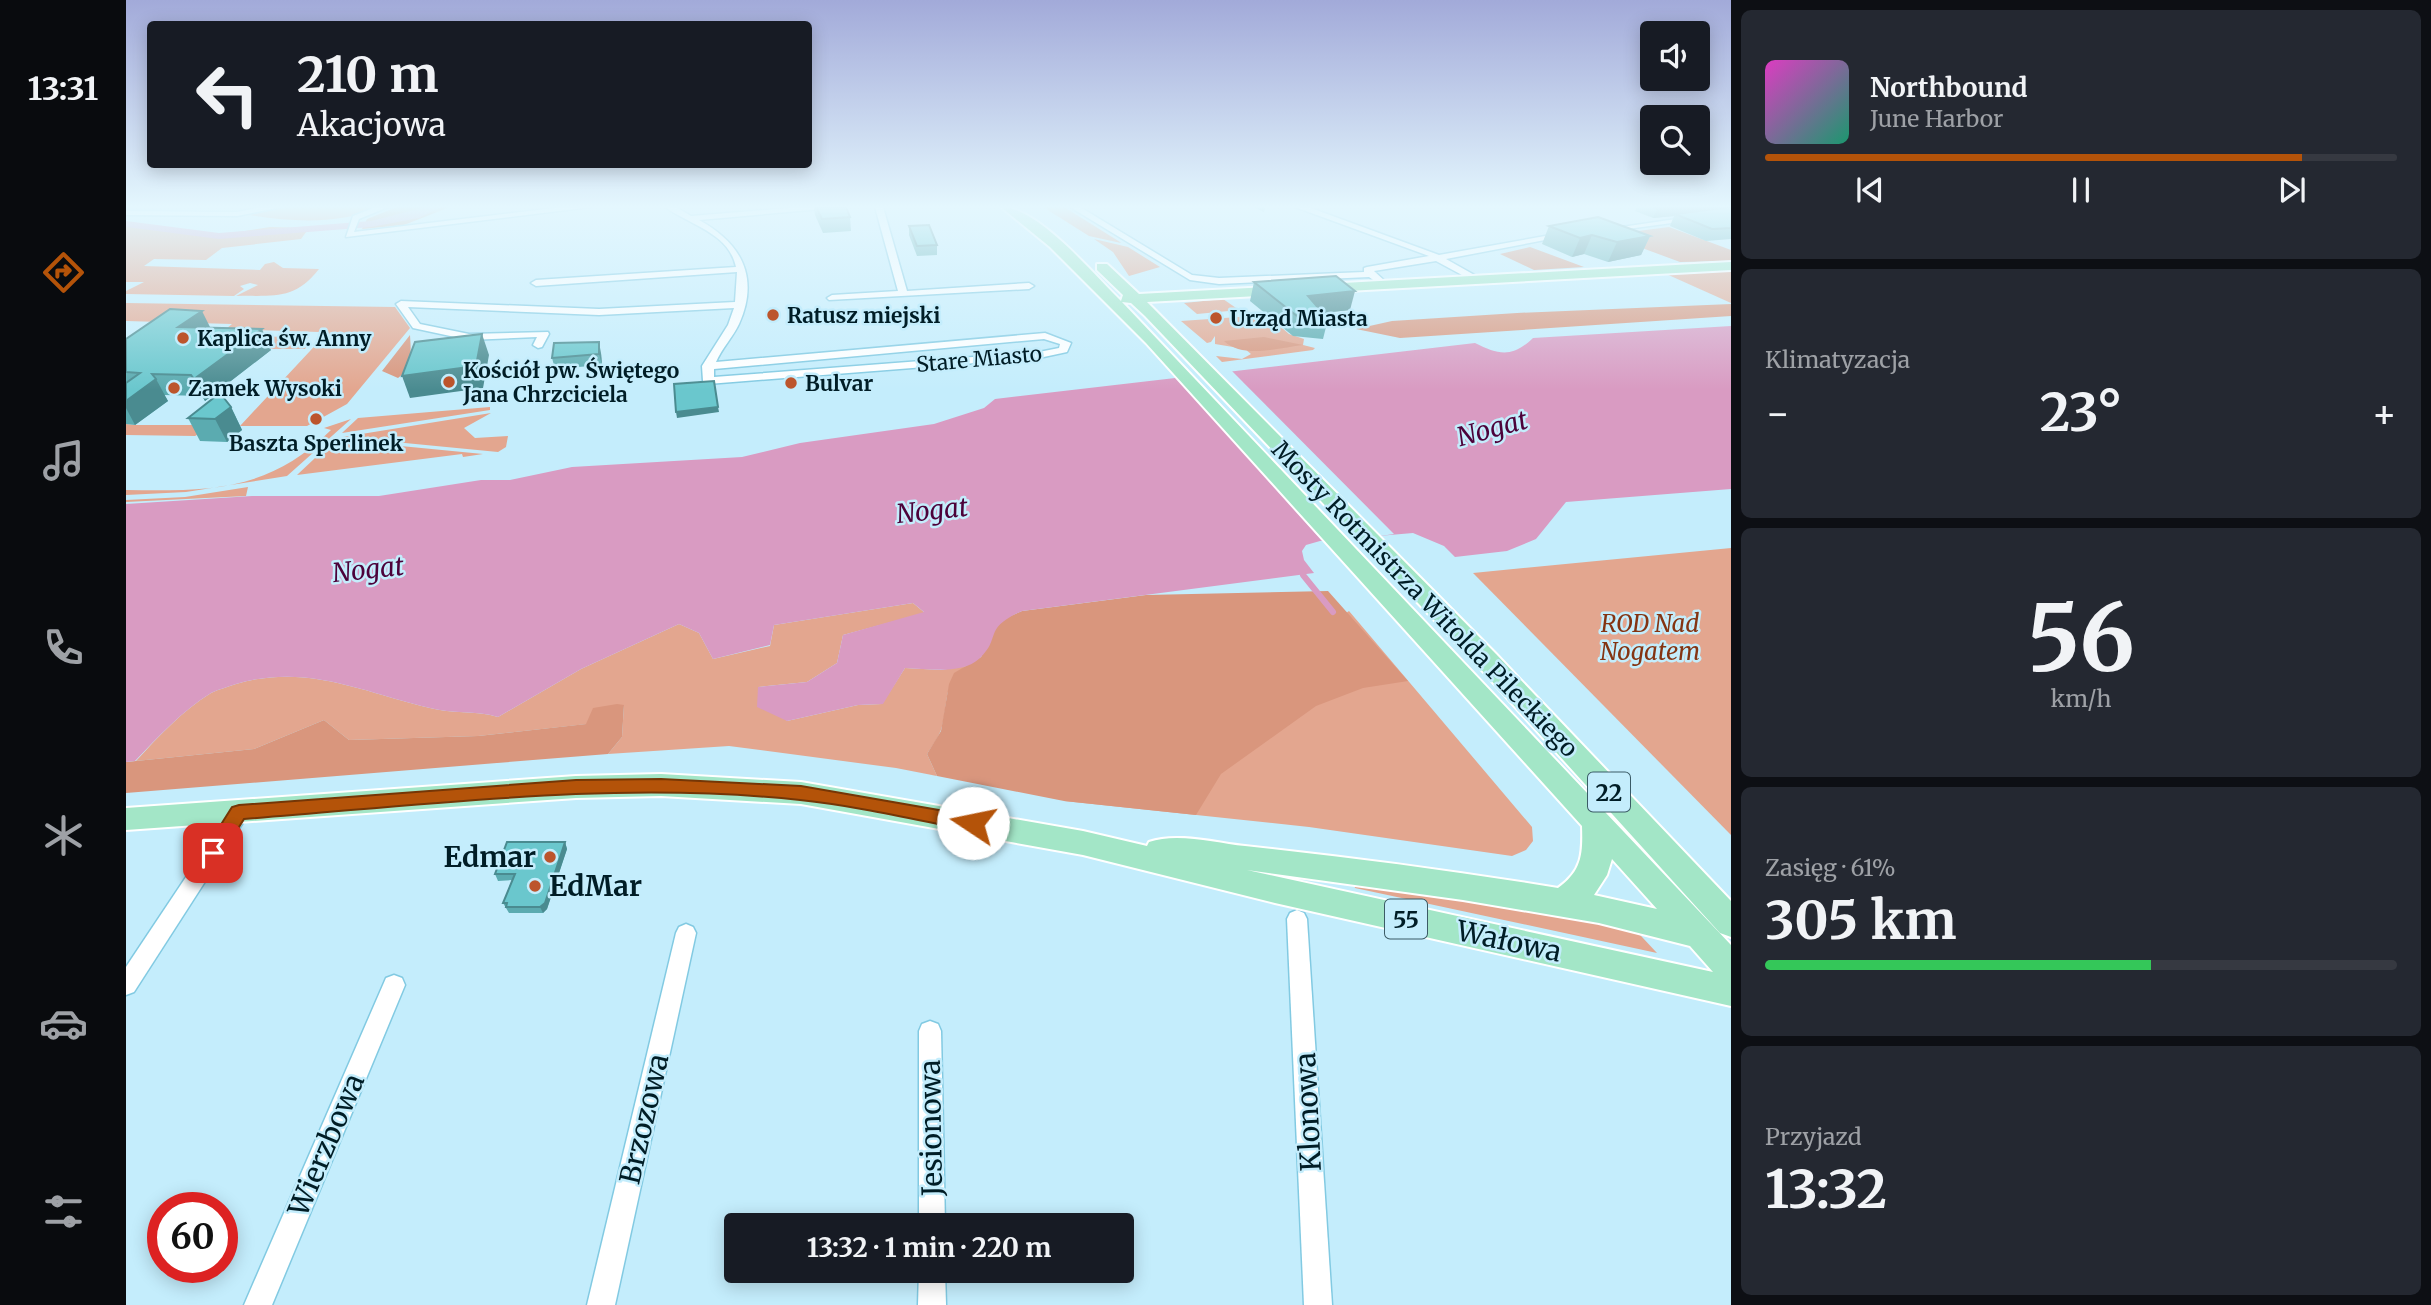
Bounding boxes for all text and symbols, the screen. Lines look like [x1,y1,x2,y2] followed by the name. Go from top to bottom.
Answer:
[1640,21,1710,175] map controls
[1640,21,1710,91] button: sound
[297,44,438,105] text: 210 m
[182,49,273,140] icon: left
[28,69,98,109] text: 13:31
[1870,71,2028,104] text: Northbound
[1870,104,2003,133] text: June Harbor
[297,105,446,145] text: Akacjowa
[1640,105,1710,175] button: search
[1851,171,1889,209] icon: previous
[2062,171,2100,209] icon: pause
[2273,171,2311,209] icon: next
[39,248,88,297] icon: directions
[787,302,940,329] place label: Ratusz miejski
[1230,305,1368,332] place label: Urząd Miasta
[765,307,781,323] marker: Ratusz miejski
[1208,310,1224,326] marker: Urząd Miasta
[197,325,372,352] place label: Kaplica św. Anny
[175,330,191,346] marker: Kaplica św. Anny
[915,340,1043,378] street label: Stare Miasto
[1765,345,1910,374] text: Klimatyzacja
[462,356,679,408] place label: Kościół pw. Świętego Jana Chrzciciela
[805,370,873,397] place label: Bulvar
[441,374,457,390] marker: Kościół pw. Świętego Jana Chrzciciela
[188,375,342,402] place label: Zamek Wysoki
[783,375,799,391] marker: Bulvar
[166,380,182,396] marker: Zamek Wysoki
[2040,380,2122,445] text: 23°
[1765,390,1790,437] text: −
[2372,390,2397,437] text: +
[1453,403,1532,453] water label: Nogat
[308,411,324,427] marker: Baszta Sperlinek
[229,430,404,457] place label: Baszta Sperlinek
[1265,434,1585,764] street label: Mosty Rotmistrza Witolda Pileckiego
[39,436,88,485] icon: music
[895,490,970,530] water label: Nogat
[331,549,406,589] water label: Nogat
[2027,581,2135,696] text: 56
[1600,608,1700,667] park label: ROD Nad Nogatem
[39,623,88,672] icon: phone
[2051,684,2111,713] text: km/h
[1588,772,1630,812] road number: 22
[936,786,1010,860] position arrow
[39,811,88,860] icon: climate
[183,823,243,883] pin
[194,834,232,872] icon: arrive
[444,839,536,875] place label: Edmar
[542,849,558,865] marker: Edmar
[1765,853,1896,882] text: Zasięg · 61%
[549,868,642,904] place label: EdMar
[527,878,543,894] marker: EdMar
[1765,888,1957,953] text: 305 km
[1385,900,1427,938] road number: 55
[1452,912,1565,970] street label: Wałowa
[39,999,88,1048] icon: car
[612,1050,676,1188] street label: Brzozowa
[1287,1052,1329,1172] street label: Klonowa
[912,1059,950,1198] street label: Jesionowa
[279,1068,372,1223] street label: Wierzbowa
[1765,1122,1862,1151] text: Przyjazd
[1765,1157,1887,1222] text: 13:32
[39,1187,88,1236] icon: filters
[147,1192,238,1283] speed limit sign: 60
[807,1231,1051,1264] text: 13:32 · 1 min · 220 m

